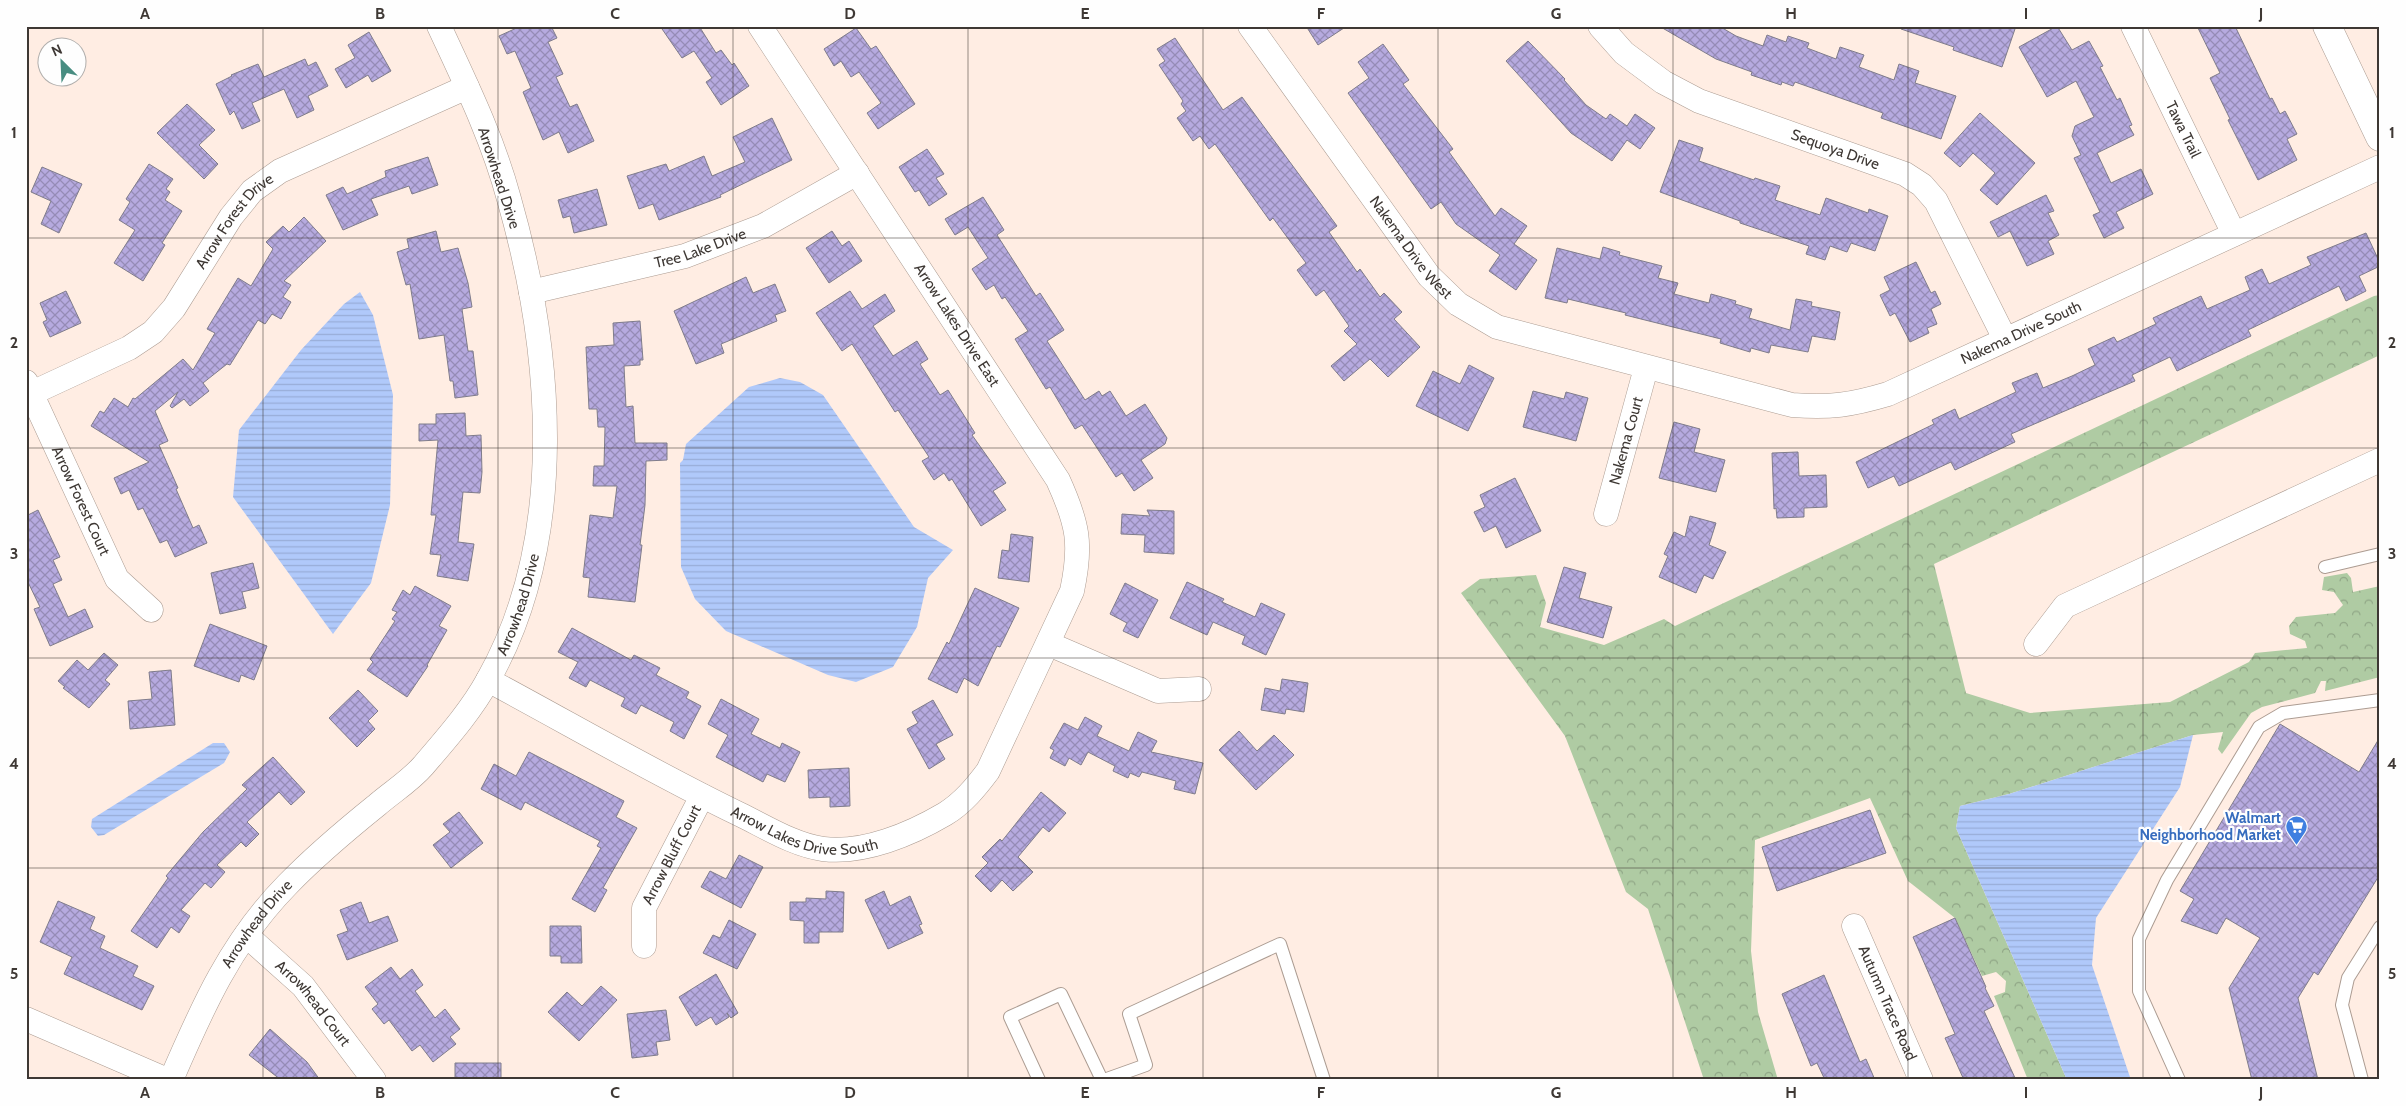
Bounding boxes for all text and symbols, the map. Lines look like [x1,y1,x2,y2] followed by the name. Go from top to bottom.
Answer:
[140,4,150,23] text: A
[375,4,385,23] text: B
[610,4,620,23] text: C
[844,4,856,23] text: D
[1080,4,1090,23] text: E
[1317,4,1326,23] text: F
[1551,4,1561,23] text: G
[1785,4,1797,23] text: H
[2024,4,2028,23] text: I
[2258,4,2263,23] text: J
[38,38,88,88] north arrow
[49,40,65,60] text: N
[2162,98,2205,161] street label: Tawa Trail
[11,123,17,142] text: 1
[2389,123,2395,142] text: 1
[474,125,524,231] street label: Arrowhead Drive
[1789,125,1882,173] street label: Sequoya Drive
[192,170,277,272] street label: Arrow Forest Drive
[1366,193,1456,303] street label: Nakema Drive West
[653,224,749,272] street label: Tree Lake Drive
[910,260,1004,390] street label: Arrow Lakes Drive East
[1958,297,2084,368] street label: Nakema Drive South
[10,333,18,352] text: 2
[2388,333,2396,352] text: 2
[1605,395,1647,487] street label: Nakema Court
[48,443,114,558] street label: Arrow Forest Court
[10,544,18,563] text: 3
[2388,544,2396,563] text: 3
[493,552,543,658] street label: Arrowhead Drive
[9,754,19,773] text: 4
[2387,754,2397,773] text: 4
[638,802,705,908] street label: Arrow Bluff Court
[728,802,880,859] street label: Arrow Lakes Drive South
[2139,809,2281,844] place label: Walmart Neighborhood Market
[2285,815,2309,846] supermarket icon: Walmart Neighborhood Market
[218,876,296,971] street label: Arrowhead Drive
[1855,943,1920,1063] street label: Autumn Trace Road
[272,957,354,1050] street label: Arrowhead Court
[10,964,18,983] text: 5
[2388,964,2396,983] text: 5
[140,1083,150,1102] text: A
[375,1083,385,1102] text: B
[610,1083,620,1102] text: C
[844,1083,856,1102] text: D
[1080,1083,1090,1102] text: E
[1317,1083,1326,1102] text: F
[1551,1083,1561,1102] text: G
[1785,1083,1797,1102] text: H
[2024,1083,2028,1102] text: I
[2258,1083,2263,1102] text: J

